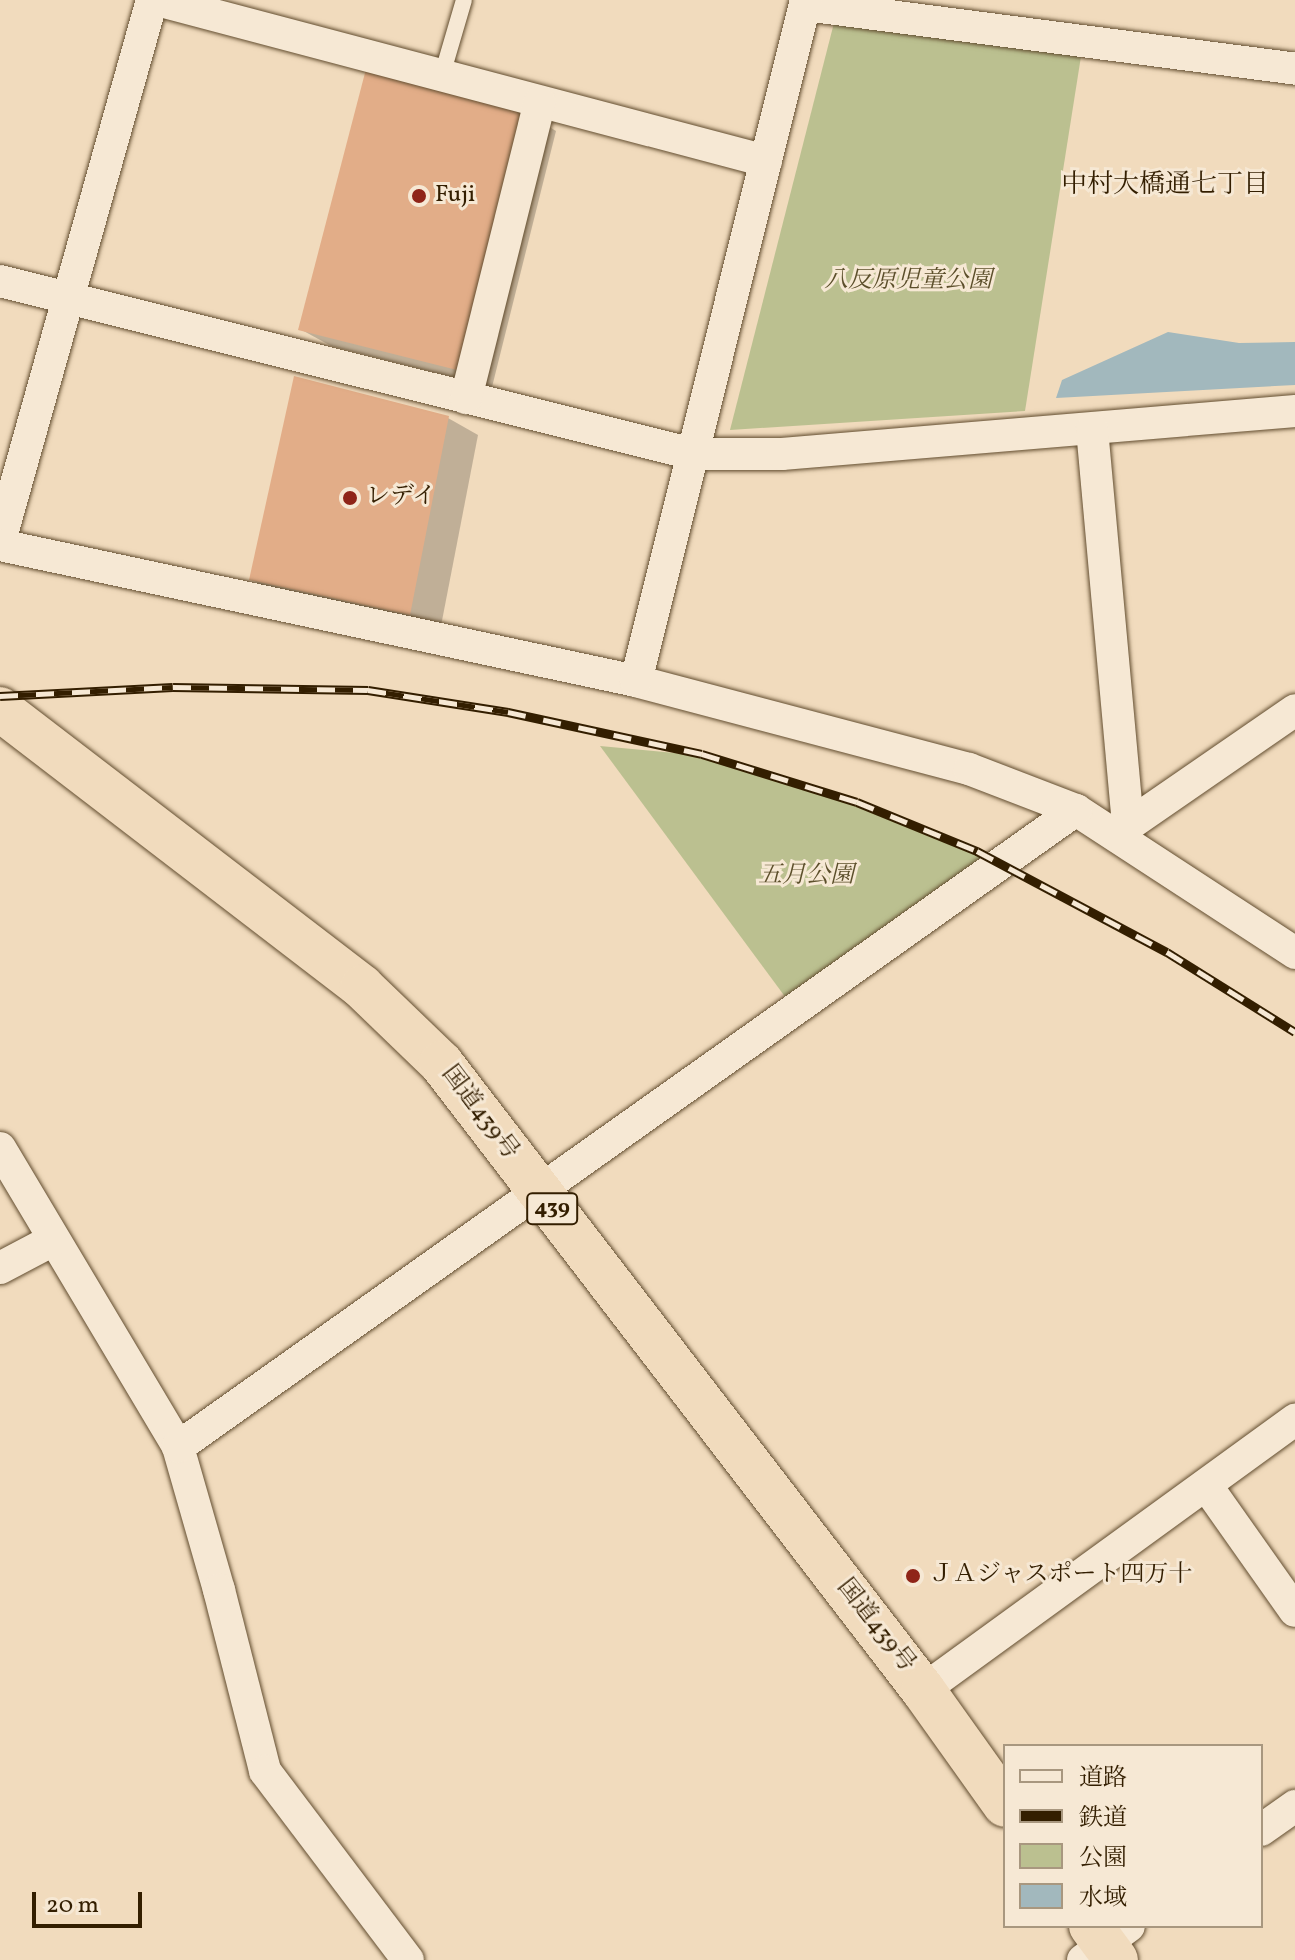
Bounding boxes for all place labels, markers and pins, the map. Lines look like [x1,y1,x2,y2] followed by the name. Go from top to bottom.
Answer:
[435,182,475,210] place label: Fuji
[410,187,428,205] marker: Fuji
[366,484,438,512] place label: レデイ
[341,489,359,507] marker: レデイ
[929,1562,1193,1590] place label: ＪＡジャスポート四万十
[904,1567,922,1585] marker: ＪＡジャスポート四万十

